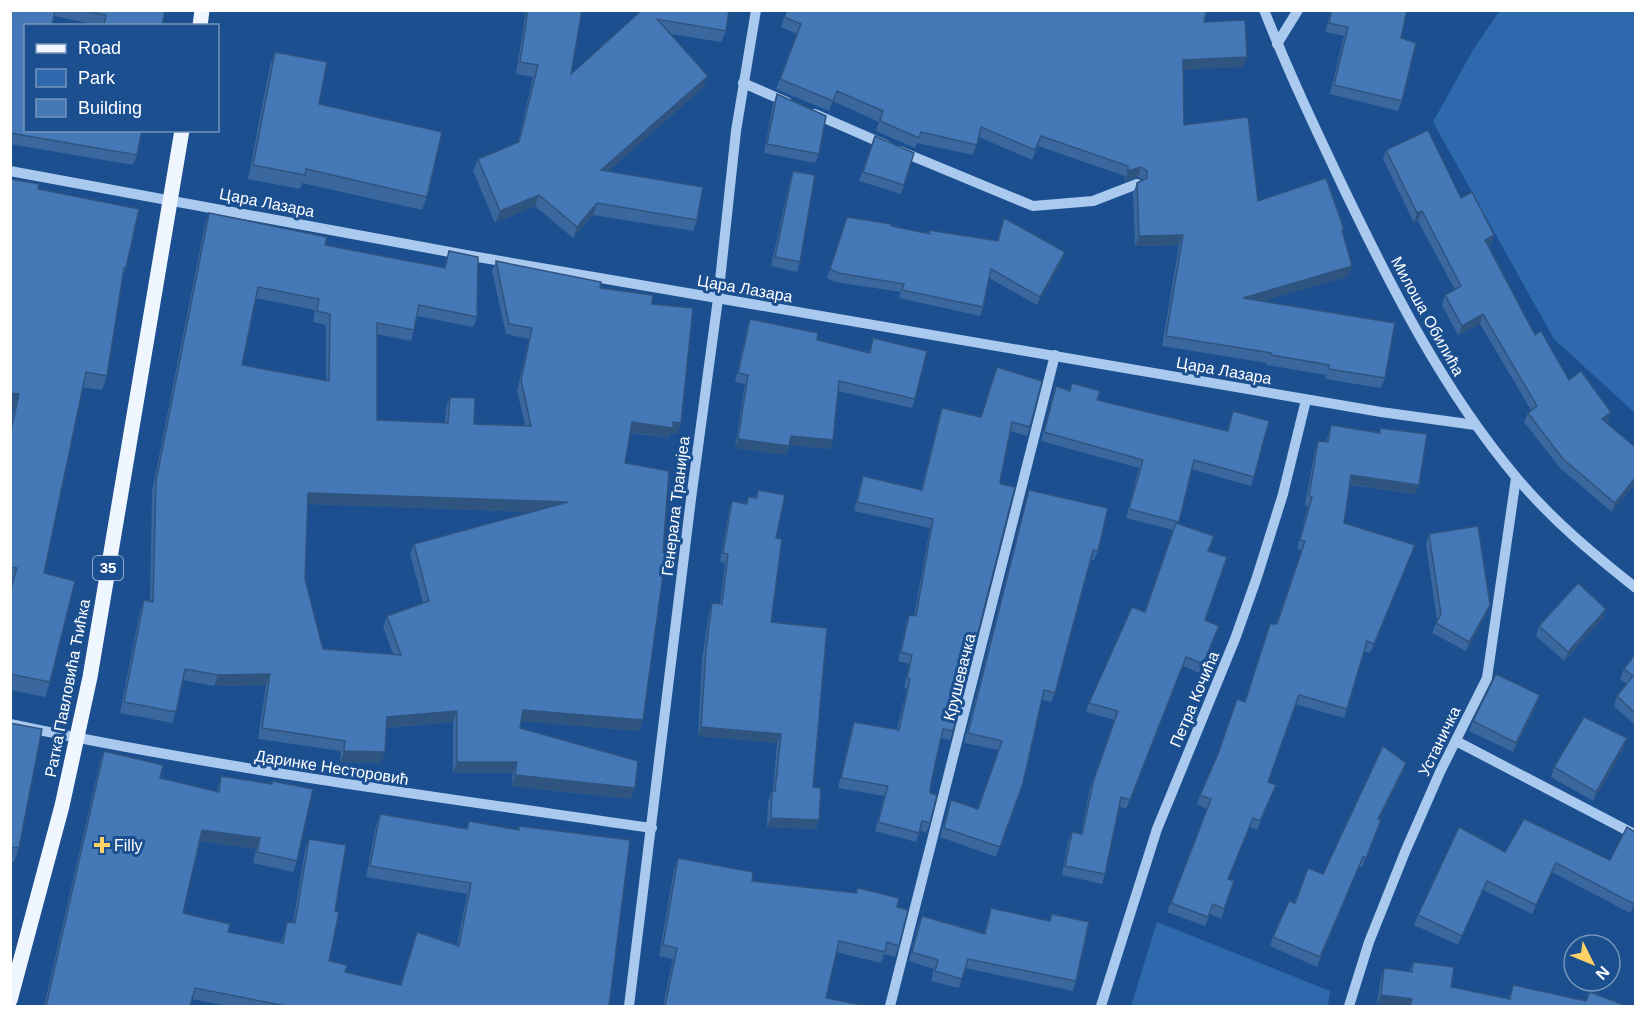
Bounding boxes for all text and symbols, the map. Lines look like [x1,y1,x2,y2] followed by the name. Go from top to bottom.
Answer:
[24,24,219,132] legend
[78,38,121,58] text: Road
[78,68,116,88] text: Park
[78,98,142,118] text: Building
[218,185,316,220] street label: Цара Лазара
[1388,254,1467,379] street label: Милоша Обилића
[696,272,794,305] street label: Цара Лазара
[1175,354,1273,387] street label: Цара Лазара
[658,435,693,577] street label: Генерала Транијеа
[93,556,123,580] road number: 35
[42,597,93,779] street label: Ратка Павловића Ћићка
[940,632,979,722] street label: Крушевачка
[1167,649,1222,750] street label: Петра Кочића
[1415,703,1464,779] street label: Устаничка
[254,747,410,788] street label: Даринке Несторовић
[114,837,142,854] place label: Filly
[95,838,109,852] marker: Filly
[1562,933,1622,993] north arrow
[1592,963,1613,983] text: N

